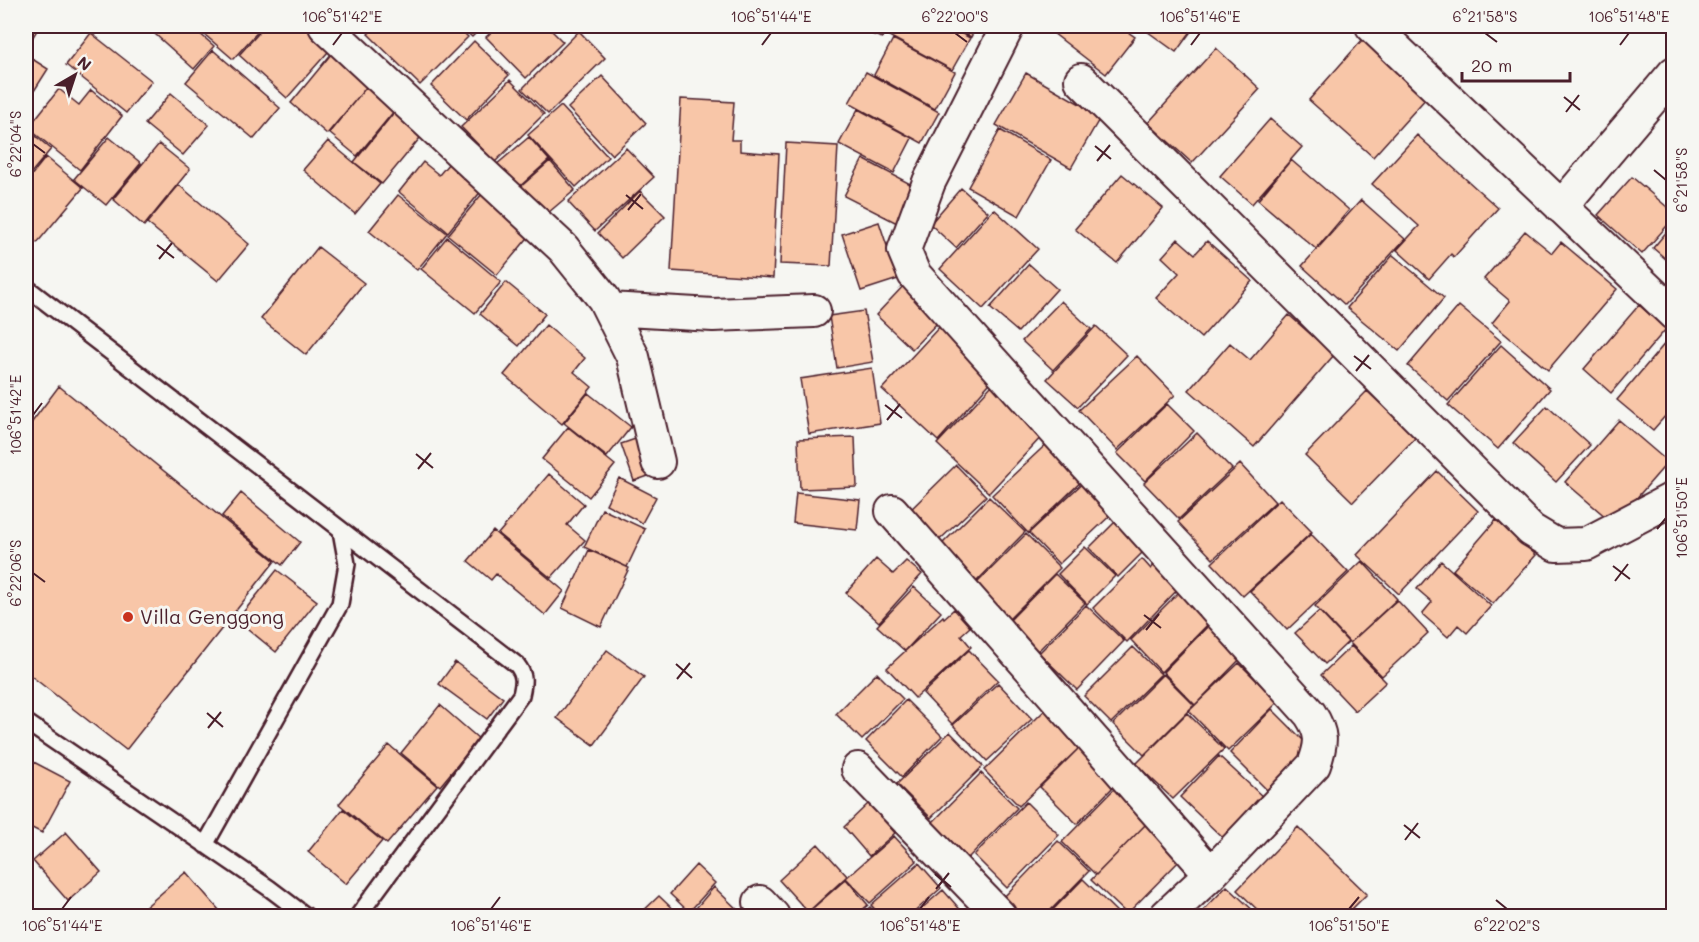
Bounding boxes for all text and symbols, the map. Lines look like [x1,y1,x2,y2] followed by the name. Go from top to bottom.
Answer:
[302,6,383,26] text: 106°51'42"E
[730,6,812,26] text: 106°51'44"E
[921,6,989,26] text: 6°22'00"S
[1159,6,1241,26] text: 106°51'46"E
[1453,6,1517,26] text: 6°21'58"S
[1588,6,1670,26] text: 106°51'48"E
[45,45,105,105] north arrow
[1462,45,1570,83] scale bar
[73,51,96,75] text: N
[1471,53,1512,77] text: 20 m
[5,111,25,177] text: 6°22'04"S
[1671,148,1691,212] text: 6°21'58"S
[5,374,25,455] text: 106°51'42"E
[1671,477,1691,559] text: 106°51'50"E
[5,540,25,606] text: 6°22'06"S
[140,603,284,629] place label: Villa Genggong
[121,610,135,624] marker: Villa Genggong
[21,915,103,935] text: 106°51'44"E
[450,915,532,935] text: 106°51'46"E
[879,915,961,935] text: 106°51'48"E
[1308,915,1390,935] text: 106°51'50"E
[1474,915,1540,935] text: 6°22'02"S

